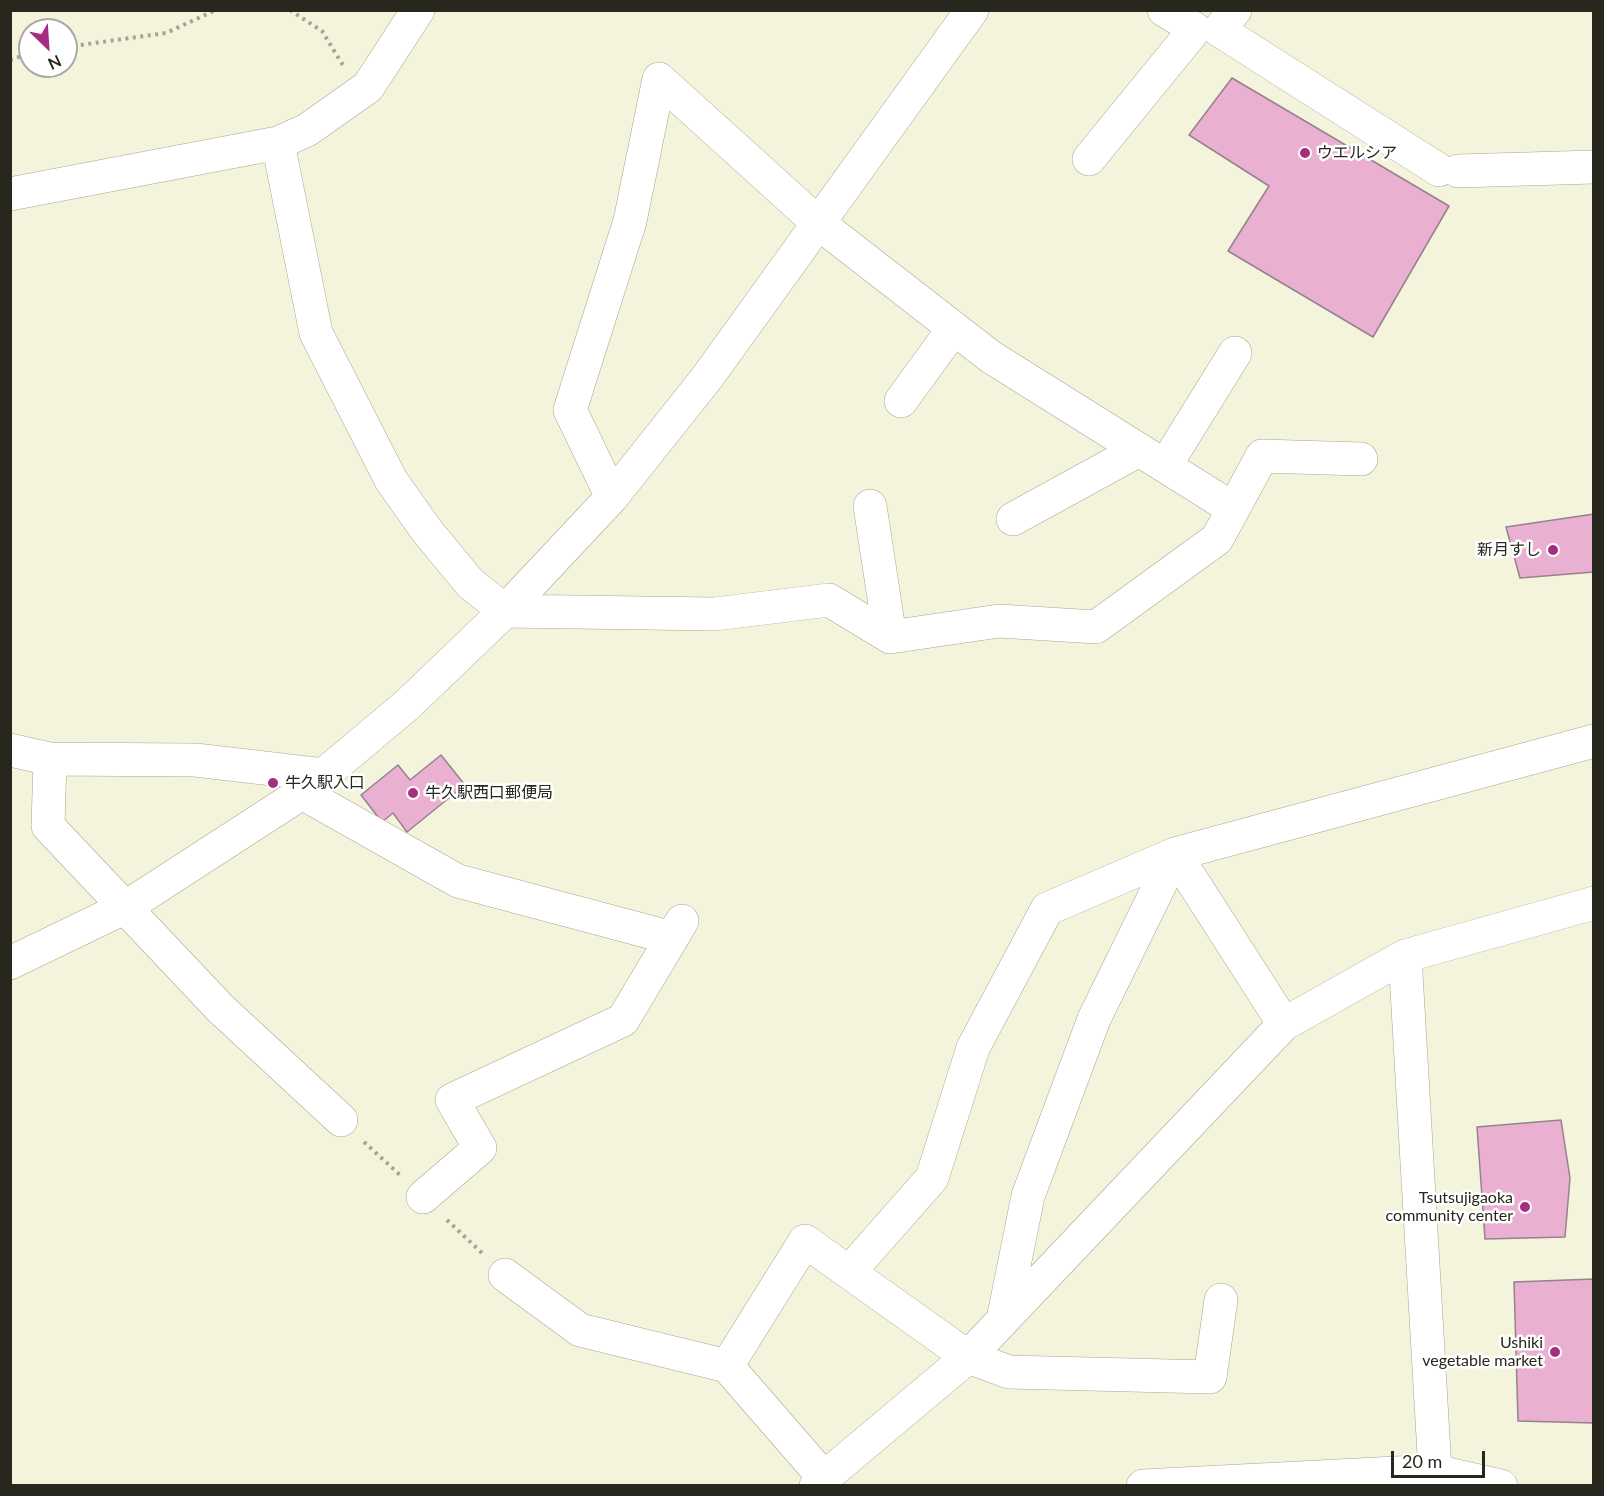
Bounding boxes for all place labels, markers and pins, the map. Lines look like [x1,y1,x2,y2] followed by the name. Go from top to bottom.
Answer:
[1317,143,1397,163] place label: ウエルシア
[1298,146,1312,160] marker: ウエルシア
[1477,540,1541,560] place label: 新月すし
[1546,543,1560,557] marker: 新月すし
[285,773,365,793] place label: 牛久駅入口
[266,776,280,790] marker: 牛久駅入口
[425,783,553,803] place label: 牛久駅西口郵便局
[406,786,420,800] marker: 牛久駅西口郵便局
[1386,1188,1513,1226] place label: Tsutsujigaoka community center
[1518,1200,1532,1214] marker: Tsutsujigaoka community center
[1422,1333,1543,1371] place label: Ushiki vegetable market
[1548,1345,1562,1359] marker: Ushiki vegetable market

